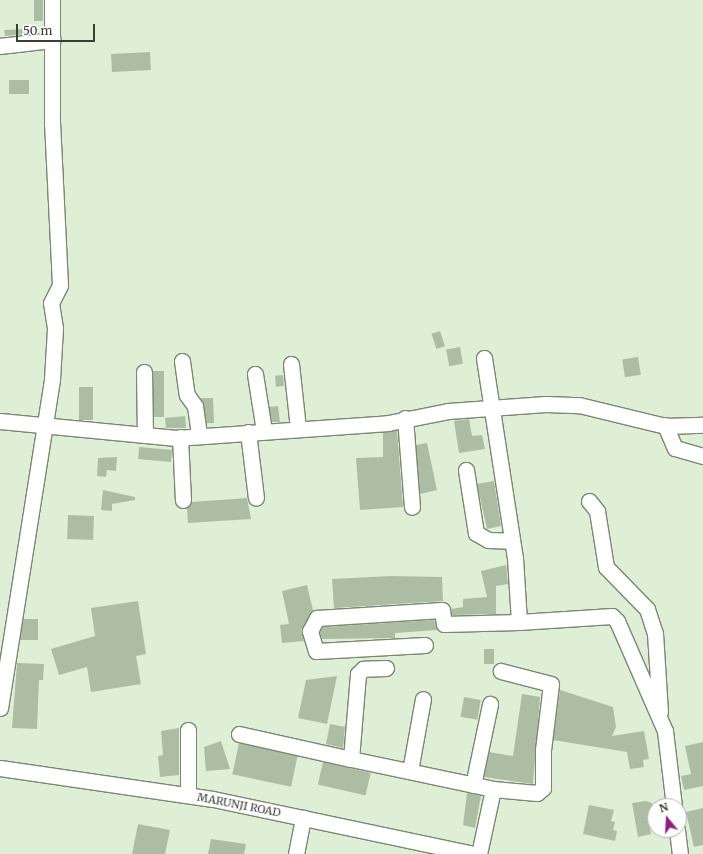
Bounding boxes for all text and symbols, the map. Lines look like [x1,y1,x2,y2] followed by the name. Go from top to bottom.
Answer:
[18,16,97,42] scale bar
[23,23,52,38] text: 50 m
[196,790,282,820] street label: MARUNJI ROAD
[647,798,687,838] north arrow
[657,800,670,816] text: N

